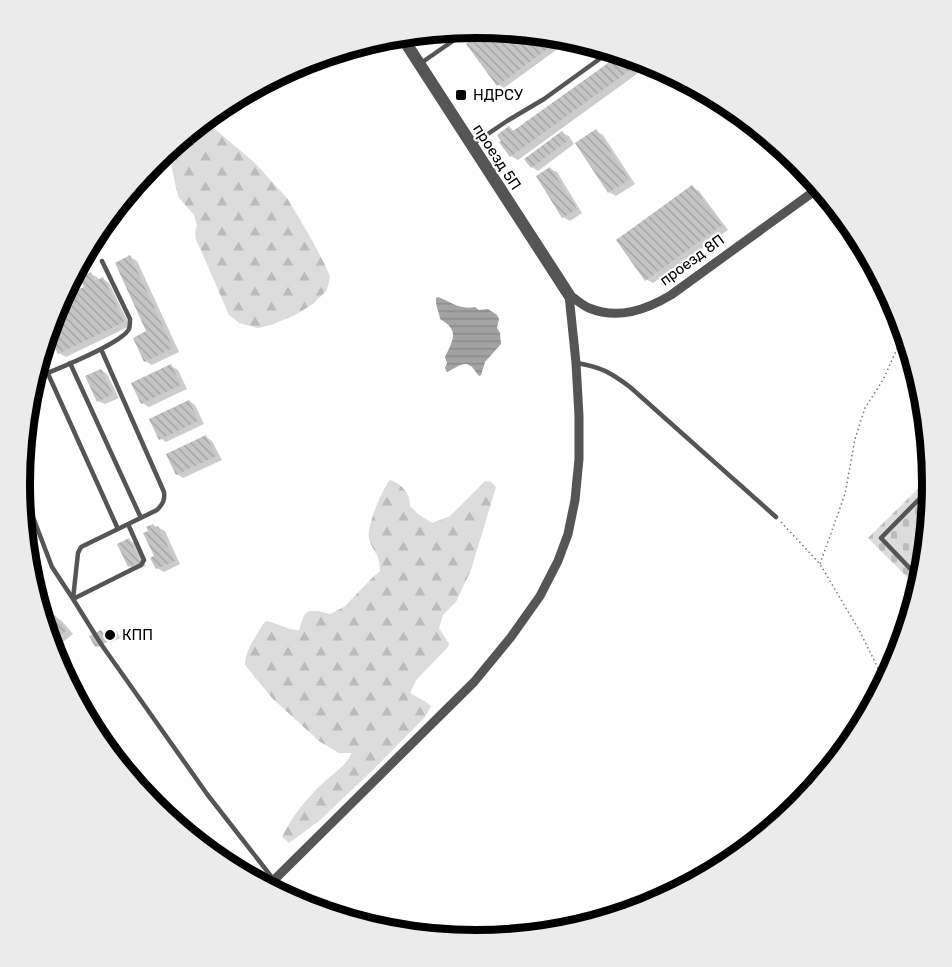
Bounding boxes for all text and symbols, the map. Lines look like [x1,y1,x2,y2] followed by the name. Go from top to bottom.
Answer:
[473,86,523,104] place label: НДРСУ
[454,88,468,102] marker: НДРСУ
[469,121,525,193] street label: проезд 5П
[656,231,728,289] street label: проезд 8П
[122,626,153,644] place label: КПП
[103,628,117,642] marker: КПП

